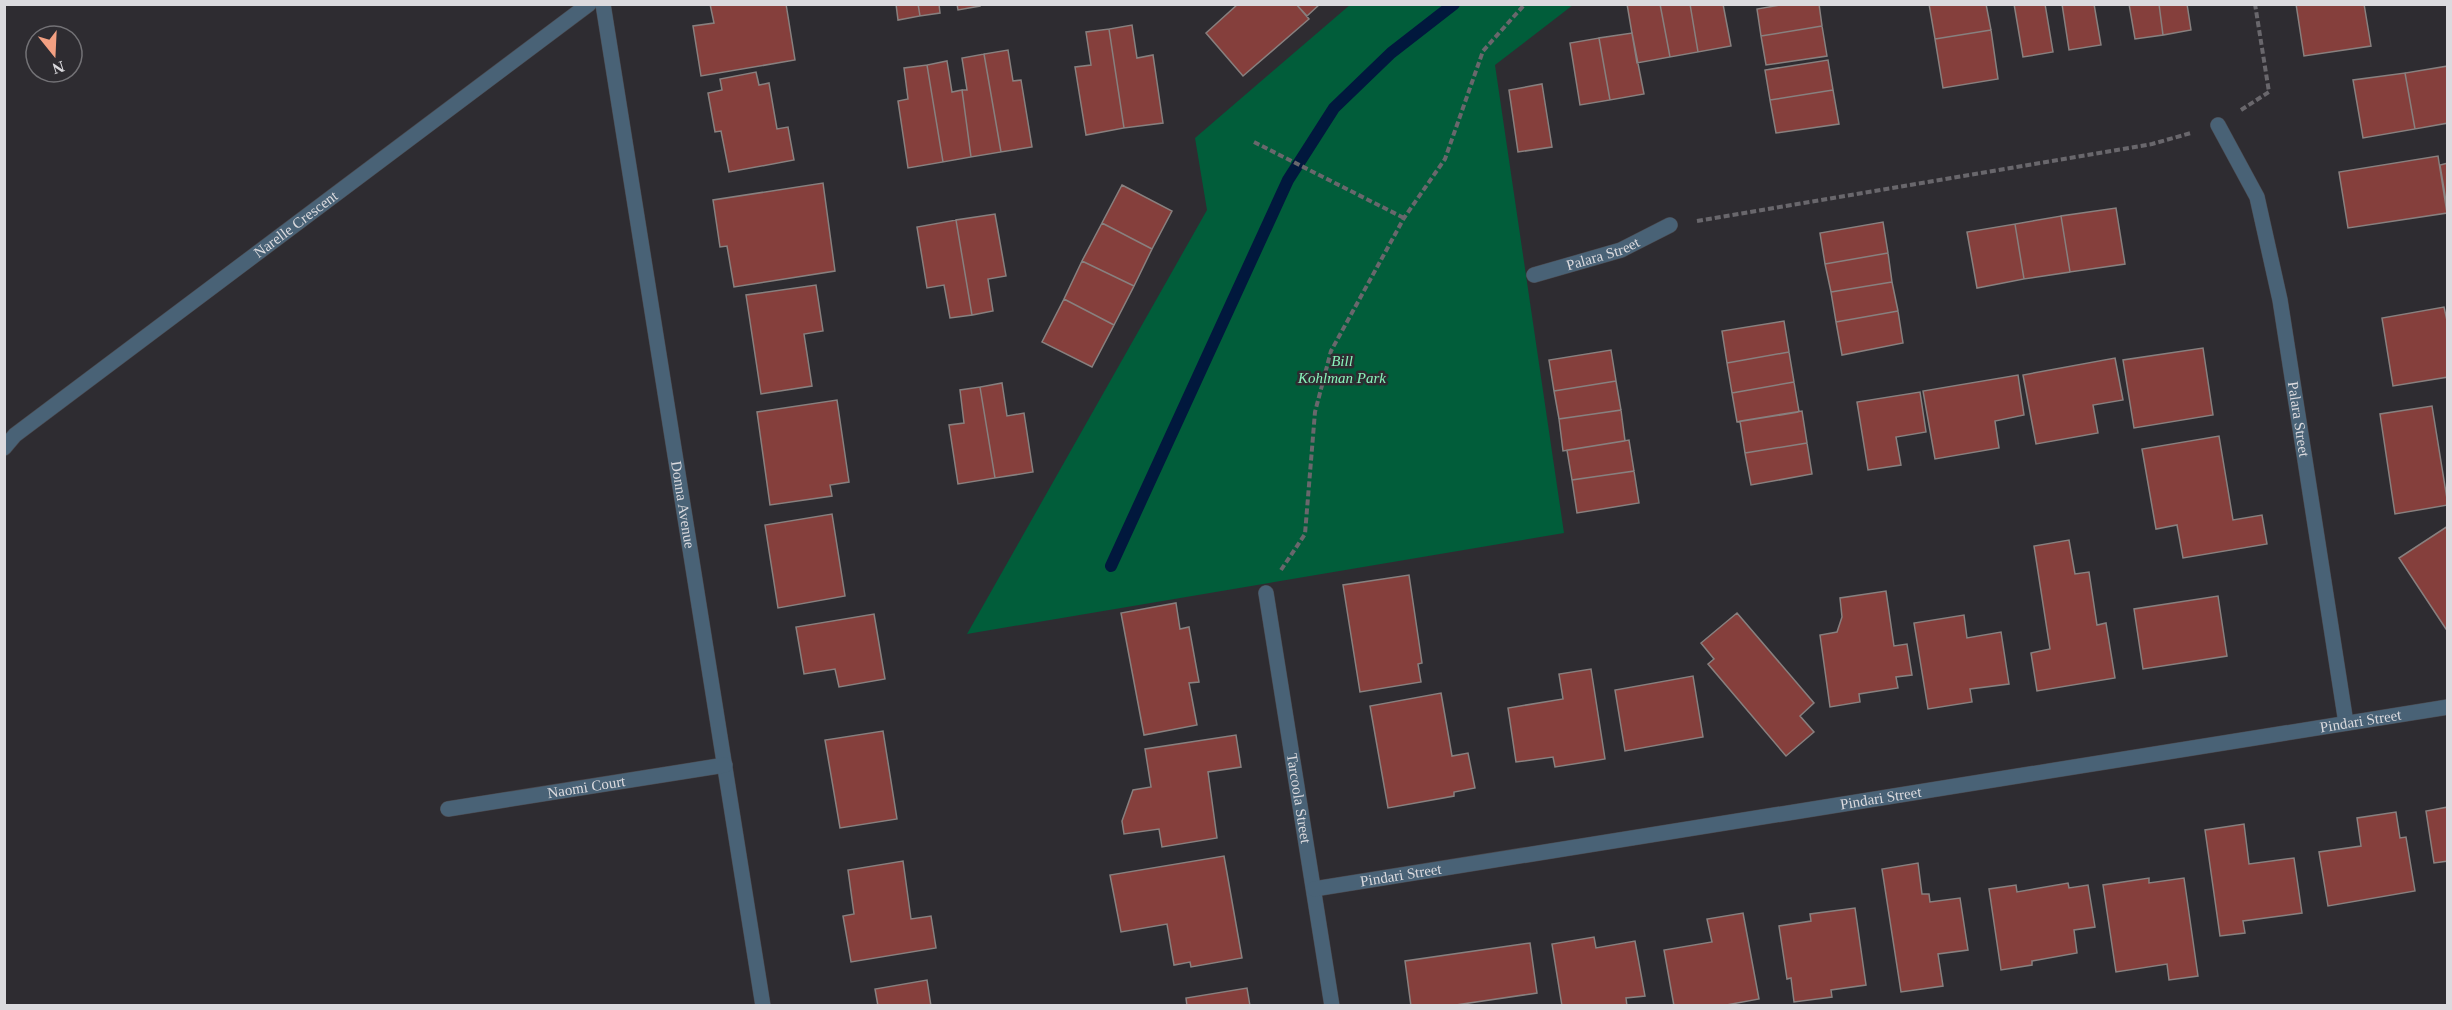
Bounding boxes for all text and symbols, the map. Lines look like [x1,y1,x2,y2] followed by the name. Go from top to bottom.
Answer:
[24,24,84,84] north arrow
[50,58,67,78] text: N
[251,187,341,261] street label: Narelle Crescent
[1564,234,1643,273] street label: Palara Street
[1297,353,1386,386] park label: Bill Kohlman Park
[2285,380,2313,459] street label: Palara Street
[668,460,698,550] street label: Donna Avenue
[2319,706,2403,735] street label: Pindari Street
[1284,752,1314,845] street label: Tarcoola Street
[546,773,627,801] street label: Naomi Court
[1839,784,1923,812] street label: Pindari Street
[1359,861,1444,889] street label: Pindari Street

